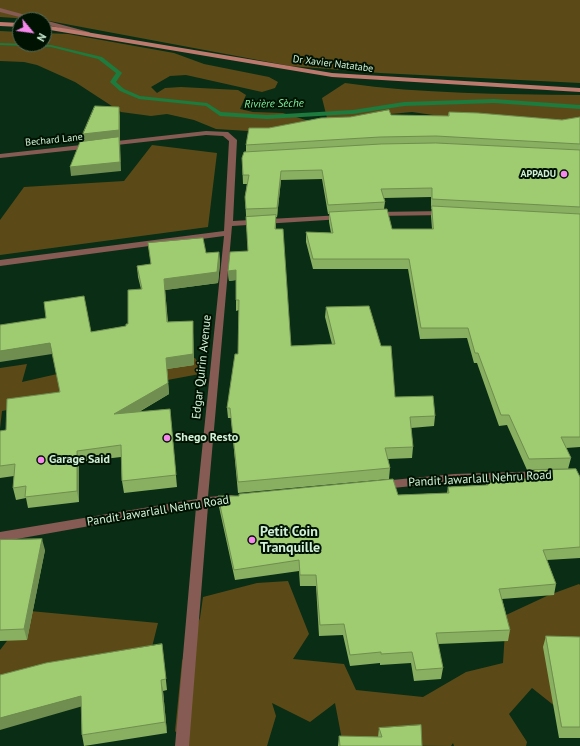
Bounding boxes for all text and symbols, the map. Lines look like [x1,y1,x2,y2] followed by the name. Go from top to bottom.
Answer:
[12,12,52,52] north arrow
[34,31,50,44] text: N
[292,53,374,75] street label: Dr Xavier Natatabe
[244,97,304,111] water label: Rivière Sèche
[25,131,83,149] street label: Bechard Lane
[520,168,556,180] place label: APPADU
[559,169,569,179] marker: APPADU
[189,314,215,420] street label: Edgar Quirin Avenue
[175,431,238,445] place label: Shego Resto
[162,433,172,443] marker: Shego Resto
[49,453,110,467] place label: Garage Said
[36,455,46,465] marker: Garage Said
[408,468,552,490] street label: Pandit Jawarlall Nehru Road
[86,493,230,529] street label: Pandit Jawarlall Nehru Road
[260,524,320,556] place label: Petit Coin Tranquille
[247,535,257,545] marker: Petit Coin Tranquille

